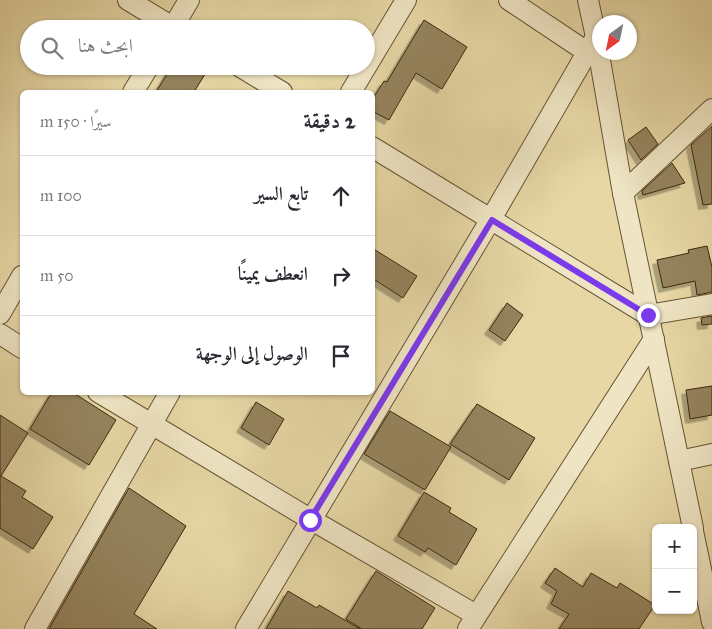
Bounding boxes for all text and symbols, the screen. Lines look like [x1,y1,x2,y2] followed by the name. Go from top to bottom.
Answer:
[592,15,637,60] north arrow
[20,20,375,75] search box
[38,34,66,62] icon: search
[78,34,133,57] text: ابحث هنا
[303,108,355,134] text: 2 دقيقة
[40,112,112,131] text: سيرًا · 150 m
[254,182,308,205] text: تابع السير
[327,182,355,210] icon: ahead
[40,186,82,205] text: 100 m
[238,262,308,285] text: انعطف يمينًا
[327,262,355,290] icon: right
[40,266,74,285] text: 50 m
[637,304,660,327] route end
[196,342,308,365] text: الوصول إلى الوجهة
[327,342,355,370] icon: arrive
[299,509,322,532] route start
[652,524,697,614] map controls
[652,524,697,569] button: +
[652,569,697,614] button: −

